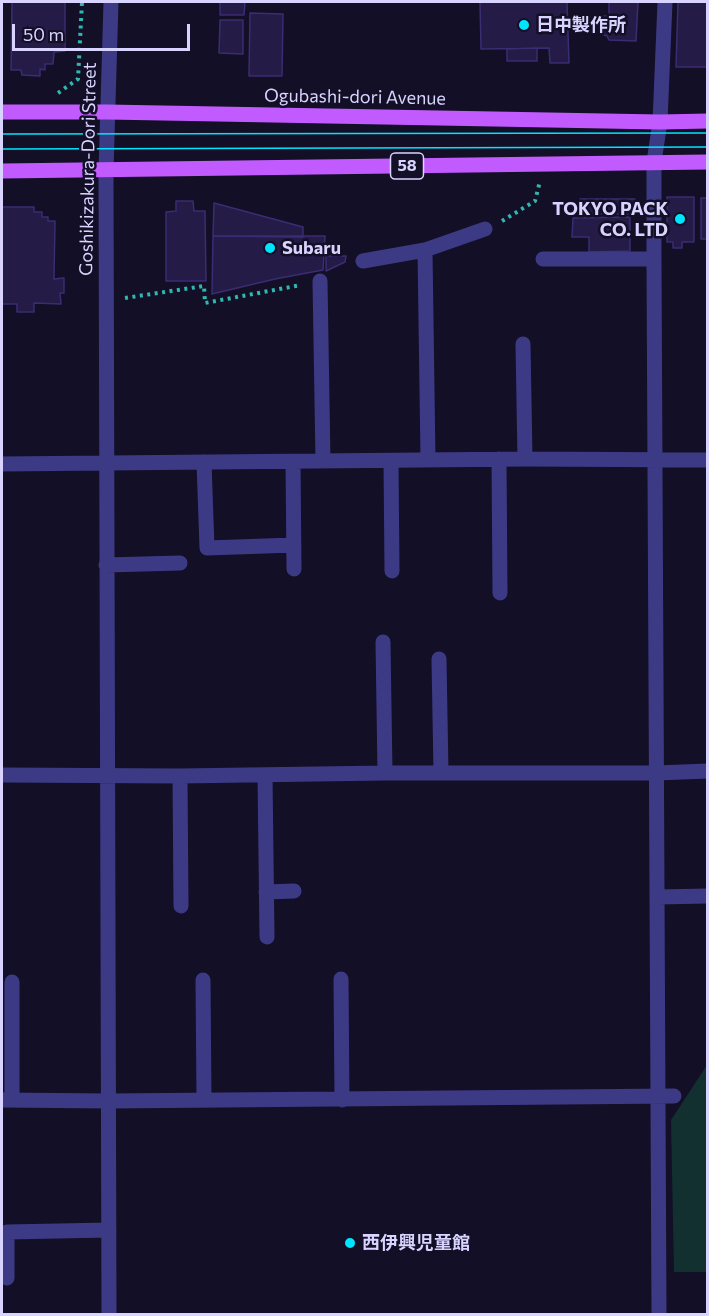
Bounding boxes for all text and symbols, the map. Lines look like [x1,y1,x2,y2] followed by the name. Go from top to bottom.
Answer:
[15,12,194,50] scale bar
[536,14,626,36] place label: 日中製作所
[517,18,531,32] marker: 日中製作所
[23,23,64,45] text: 50 m
[75,62,101,276] street label: Goshikizakura-Dori Street
[264,85,446,109] street label: Ogubashi-dori Avenue
[390,153,424,179] road number: 58
[552,198,668,240] place label: TOKYO PACK CO. LTD
[673,212,687,226] marker: TOKYO PACK CO. LTD
[282,237,341,259] place label: Subaru
[263,241,277,255] marker: Subaru
[362,1232,470,1254] place label: 西伊興児童館
[343,1236,357,1250] marker: 西伊興児童館

